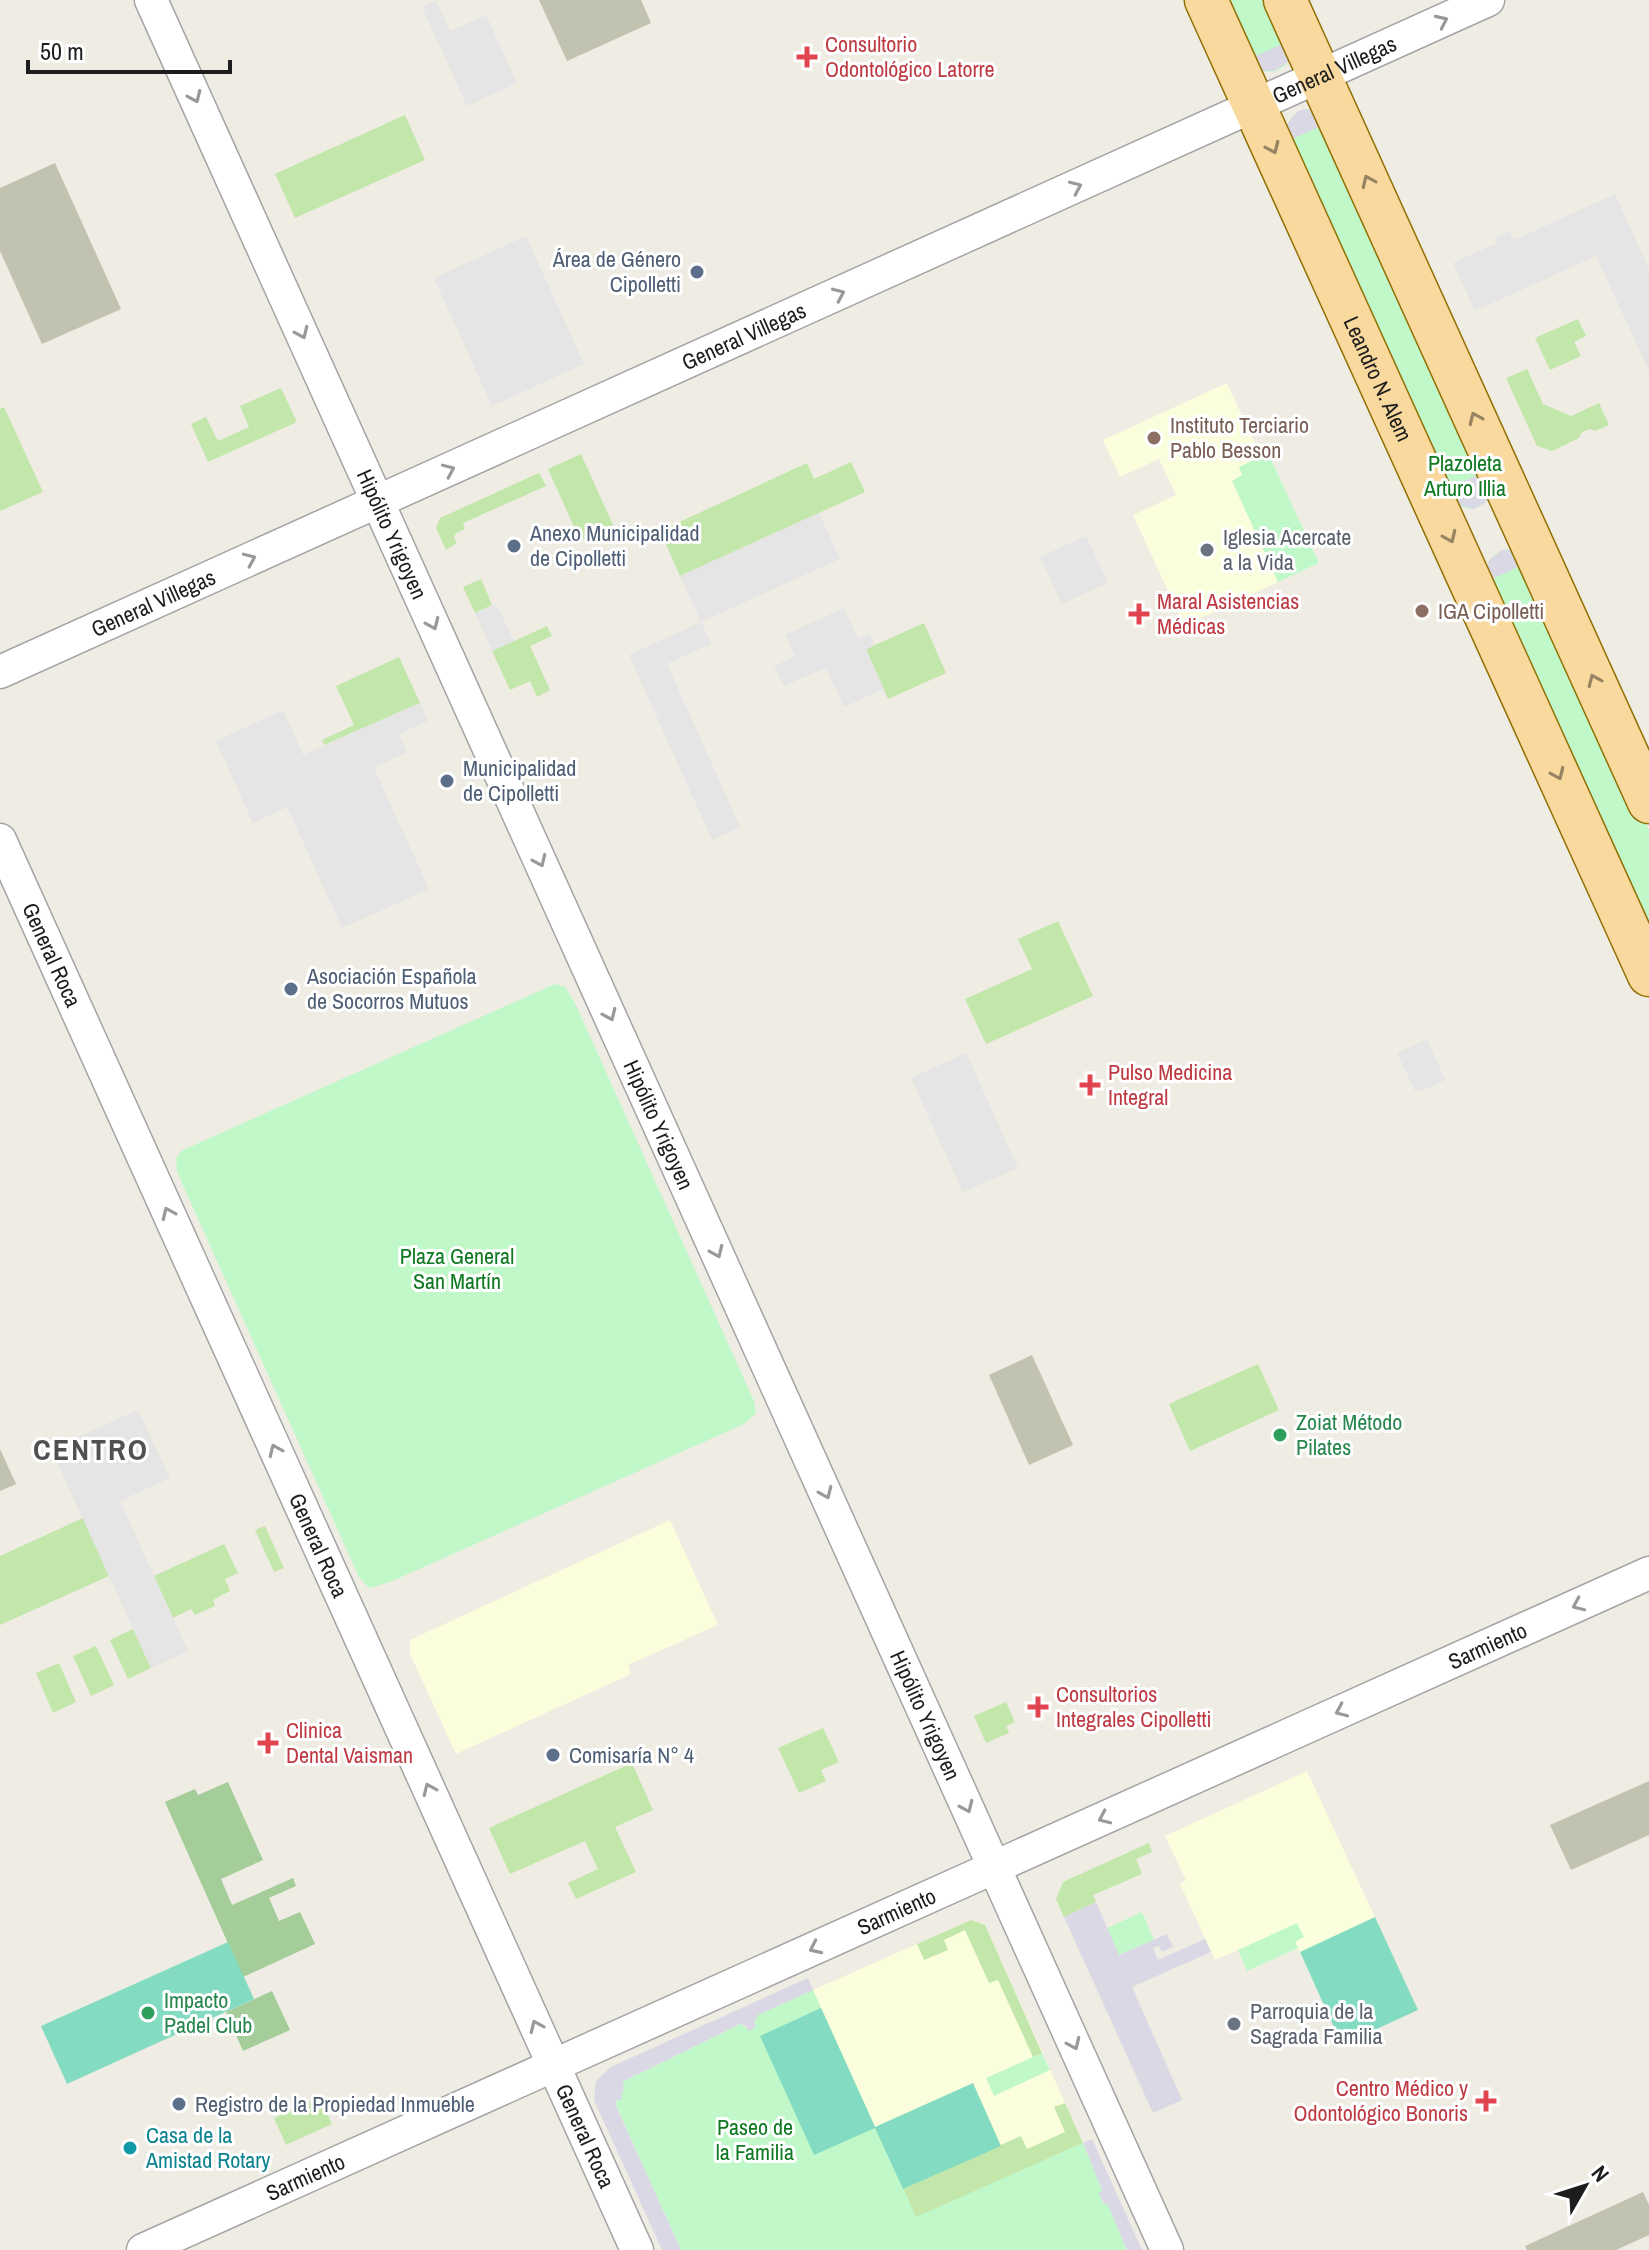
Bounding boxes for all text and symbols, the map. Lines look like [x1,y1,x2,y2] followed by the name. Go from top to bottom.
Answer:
[1434,15,1448,31] one-way arrow
[28,24,230,74] scale bar
[1267,28,1401,111] street label: General Villegas
[825,29,995,84] place label: Consultorio Odontológico Latorre
[40,35,84,67] text: 50 m
[796,46,818,68] marker: Consultorio Odontológico Latorre
[185,88,201,103] one-way arrow
[1263,139,1279,154] one-way arrow
[1361,175,1377,189] one-way arrow
[1068,180,1082,196] one-way arrow
[552,244,681,299] place label: Área de Género Cipolletti
[688,263,706,281] marker: Área de Género Cipolletti
[831,287,845,303] one-way arrow
[677,295,811,377] street label: General Villegas
[1337,311,1420,446] street label: Leandro N. Alem
[292,325,308,340] one-way arrow
[1170,410,1309,465] place label: Instituto Terciario Pablo Besson
[1469,412,1485,426] one-way arrow
[1145,429,1163,447] marker: Instituto Terciario Pablo Besson
[1423,448,1506,503] park label: Plazoleta Arturo Illia
[441,463,455,479] one-way arrow
[350,464,435,604] street label: Hipólito Yrigoyen
[529,518,700,573] place label: Anexo Municipalidad de Cipolletti
[1223,522,1351,577] place label: Iglesia Acercate a la Vida
[1440,529,1456,544] one-way arrow
[505,537,523,555] marker: Anexo Municipalidad de Cipolletti
[1198,541,1216,559] marker: Iglesia Acercate a la Vida
[241,553,256,569] one-way arrow
[86,562,220,644] street label: General Villegas
[1157,586,1299,641] place label: Maral Asistencias Médicas
[1438,596,1544,626] place label: IGA Cipolletti
[1413,602,1431,620] marker: IGA Cipolletti
[1128,603,1150,625] marker: Maral Asistencias Médicas
[423,616,439,630] one-way arrow
[1587,674,1603,689] one-way arrow
[463,753,576,808] place label: Municipalidad de Cipolletti
[1548,766,1564,780] one-way arrow
[438,772,456,790] marker: Municipalidad de Cipolletti
[530,853,546,867] one-way arrow
[15,898,88,1012] street label: General Roca
[306,961,477,1016] place label: Asociación Española de Socorros Mutuos
[282,980,300,998] marker: Asociación Española de Socorros Mutuos
[600,1007,616,1021] one-way arrow
[617,1055,701,1194] street label: Hipólito Yrigoyen
[1108,1057,1232,1112] place label: Pulso Medicina Integral
[1079,1074,1101,1096] marker: Pulso Medicina Integral
[162,1207,178,1221] one-way arrow
[400,1241,514,1296] park label: Plaza General San Martín
[707,1244,723,1258] one-way arrow
[1296,1407,1402,1462] place label: Zoiat Método Pilates
[1271,1426,1289,1444] marker: Zoiat Método Pilates
[33,1429,149,1469] district label: CENTRO
[269,1444,285,1458] one-way arrow
[816,1485,832,1499] one-way arrow
[282,1488,355,1602] street label: General Roca
[1572,1595,1586,1611] one-way arrow
[1443,1615,1532,1676] street label: Sarmiento
[883,1646,968,1785] street label: Hipólito Yrigoyen
[1056,1679,1211,1734] place label: Consultorios Integrales Cipolletti
[1027,1696,1049,1718] marker: Consultorios Integrales Cipolletti
[1334,1702,1349,1718] one-way arrow
[286,1715,413,1770] place label: Clinica Dental Vaisman
[257,1732,279,1754] marker: Clinica Dental Vaisman
[569,1740,694,1770] place label: Comisaría N° 4
[544,1746,562,1764] marker: Comisaría N° 4
[422,1783,438,1797] one-way arrow
[958,1798,974,1813] one-way arrow
[1097,1808,1112,1824] one-way arrow
[852,1881,941,1942] street label: Sarmiento
[809,1938,824,1954] one-way arrow
[164,1985,252,2040] place label: Impacto Padel Club
[1250,1996,1383,2051] place label: Parroquia de la Sagrada Familia
[139,2004,157,2022] marker: Impacto Padel Club
[1225,2015,1243,2033] marker: Parroquia de la Sagrada Familia
[529,2020,545,2034] one-way arrow
[1064,2035,1080,2050] one-way arrow
[1293,2073,1468,2128] place label: Centro Médico y Odontológico Bonoris
[549,2079,622,2193] street label: General Roca
[195,2089,475,2119] place label: Registro de la Propiedad Inmueble
[1475,2090,1497,2112] marker: Centro Médico y Odontológico Bonoris
[170,2095,188,2113] marker: Registro de la Propiedad Inmueble
[716,2112,794,2167] park label: Paseo de la Familia
[145,2120,270,2175] place label: Casa de la Amistad Rotary
[121,2139,139,2157] marker: Casa de la Amistad Rotary
[261,2146,350,2208] street label: Sarmiento
[1545,2146,1625,2226] north arrow
[1585,2159,1616,2188] text: N

